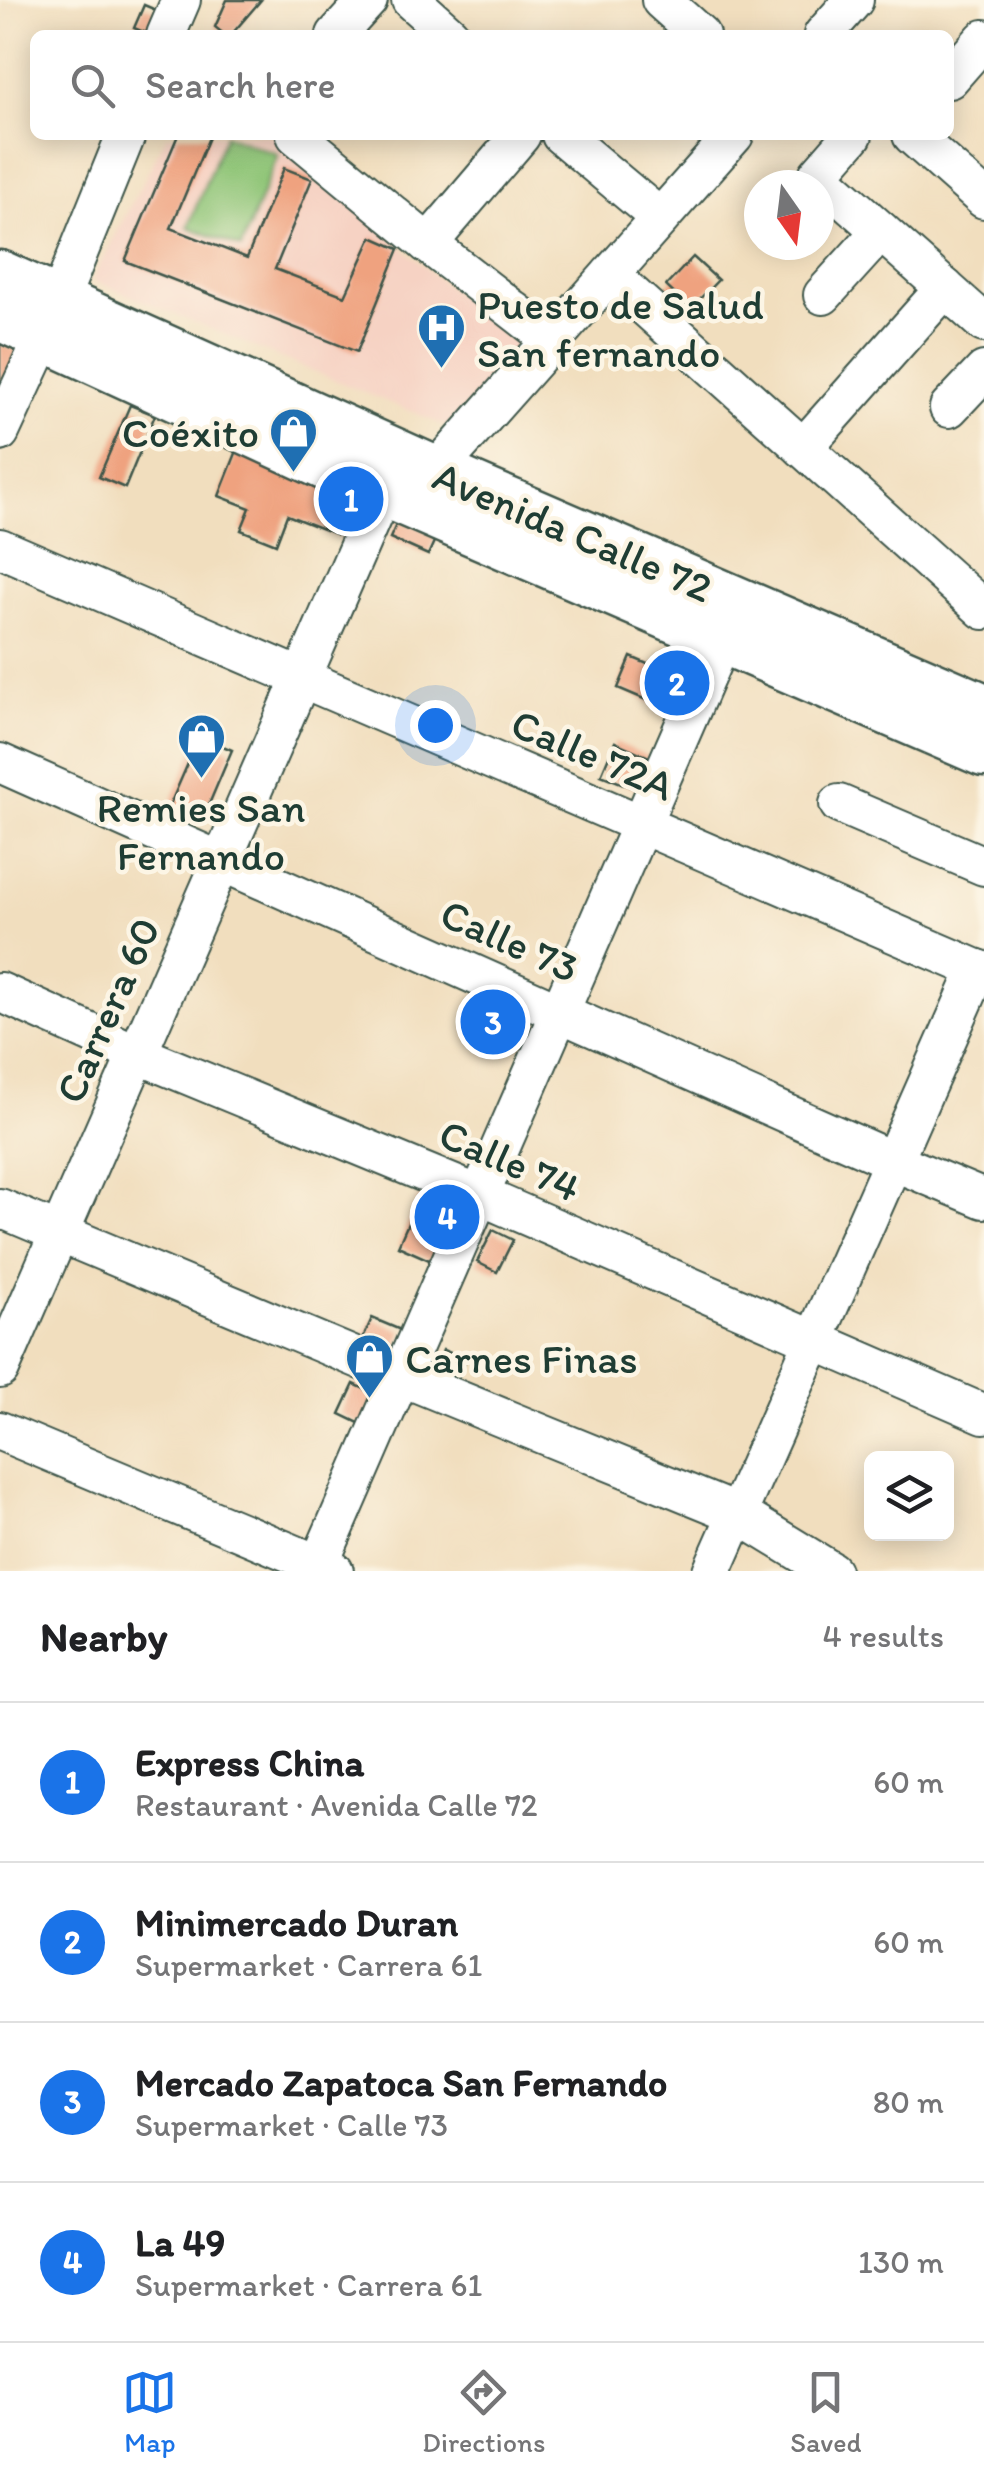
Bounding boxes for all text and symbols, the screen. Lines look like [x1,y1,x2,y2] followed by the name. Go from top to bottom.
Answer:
[30,30,954,140] search box
[65,58,120,113] icon: search
[145,62,336,108] text: Search here
[744,170,834,260] north arrow
[477,279,764,378] place label: Puesto de Salud San fernando
[416,302,468,370] hospital icon: Puesto de Salud San fernando
[268,406,320,474] shop icon: Coéxito
[122,407,259,458] place label: Coéxito
[426,450,720,613] street label: Avenida Calle 72
[318,462,384,536] pin: 1
[644,646,710,720] pin: 2
[504,697,682,812] street label: Calle 72A
[410,700,461,751] your location
[175,712,227,780] shop icon: Remies San Fernando
[97,782,305,881] place label: Remies San Fernando
[433,888,587,993] street label: Calle 73
[44,910,171,1111] street label: Carrera 60
[460,984,526,1060] pin: 3
[432,1108,588,1213] street label: Calle 74
[414,1180,480,1254] pin: 4
[344,1332,396,1400] shop icon: Carnes Finas
[405,1333,638,1384] place label: Carnes Finas
[864,1451,954,1541] map controls
[864,1451,954,1541] button: layers
[40,1611,167,1662] text: Nearby
[823,1617,944,1655] text: 4 results
[135,1740,364,1786] text: Express China
[65,1763,80,1801] text: 1
[873,1763,944,1801] text: 60 m
[135,1786,538,1824] text: Restaurant · Avenida Calle 72
[135,1900,458,1946] text: Minimercado Duran
[64,1923,81,1961] text: 2
[873,1923,944,1961] text: 60 m
[135,1946,482,1984] text: Supermarket · Carrera 61
[135,2060,667,2106] text: Mercado Zapatoca San Fernando
[64,2083,81,2121] text: 3
[873,2083,944,2121] text: 80 m
[135,2106,448,2144] text: Supermarket · Calle 73
[135,2220,225,2266] text: La 49
[63,2243,82,2281] text: 4
[858,2243,944,2281] text: 130 m
[135,2266,482,2304] text: Supermarket · Carrera 61
[122,2365,177,2459] tab: Map
[422,2365,545,2459] tab: Directions
[790,2365,862,2459] tab: Saved

